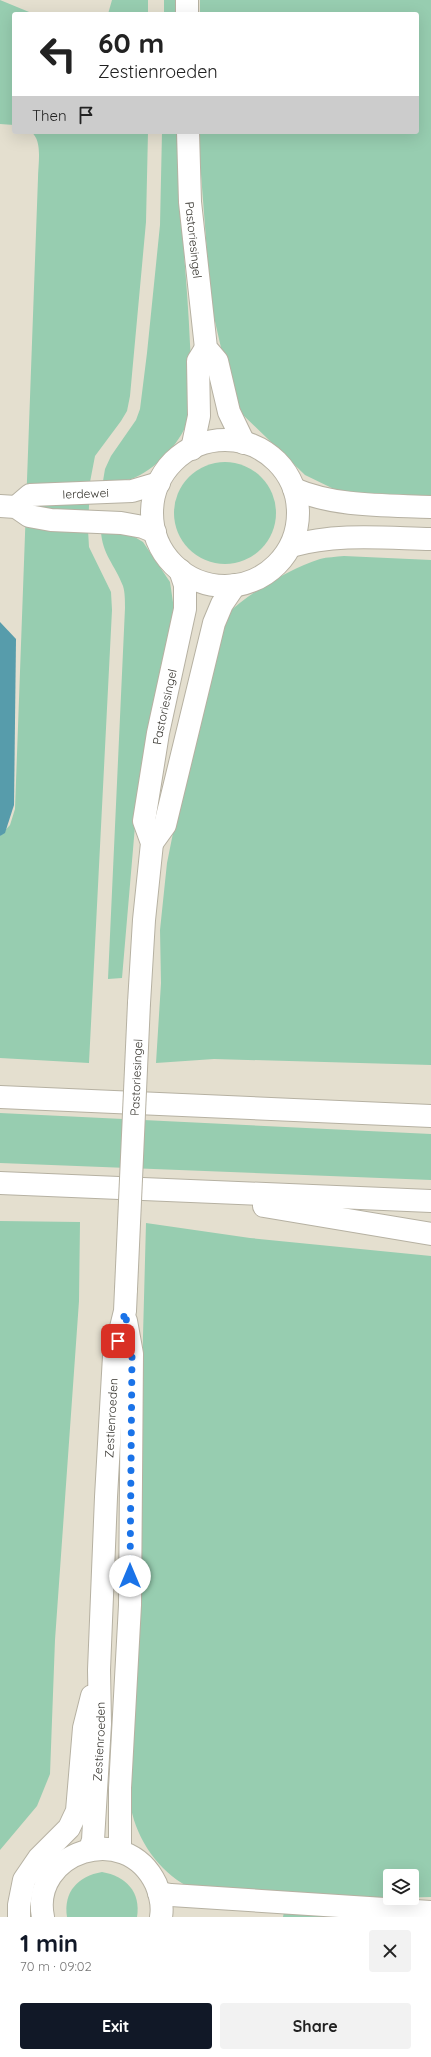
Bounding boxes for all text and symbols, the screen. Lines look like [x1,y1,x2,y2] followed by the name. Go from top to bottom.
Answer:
[98,25,164,60] text: 60 m
[32,28,84,80] icon: left
[98,60,218,83] text: Zestienroeden
[75,104,97,126] icon: arrive
[32,106,67,125] text: Then
[182,201,206,279] street label: Pastoriesingel
[62,484,109,501] street label: Ierdewei
[149,667,179,746] street label: Pastoriesingel
[126,1038,145,1116] street label: Pastoriesingel
[101,1324,135,1358] pin
[107,1330,129,1352] icon: arrive
[101,1378,120,1458] street label: Zestienroeden
[109,1555,151,1597] position arrow
[89,1702,108,1782] street label: Zestienroeden
[383,1869,419,1905] map controls
[383,1869,419,1905] button: layers
[20,1928,78,1958] text: 1 min
[369,1930,411,1972] button: close
[20,1958,92,1974] text: 70 m · 09:02
[20,2003,212,2049] button: Exit
[220,2003,411,2049] button: Share

